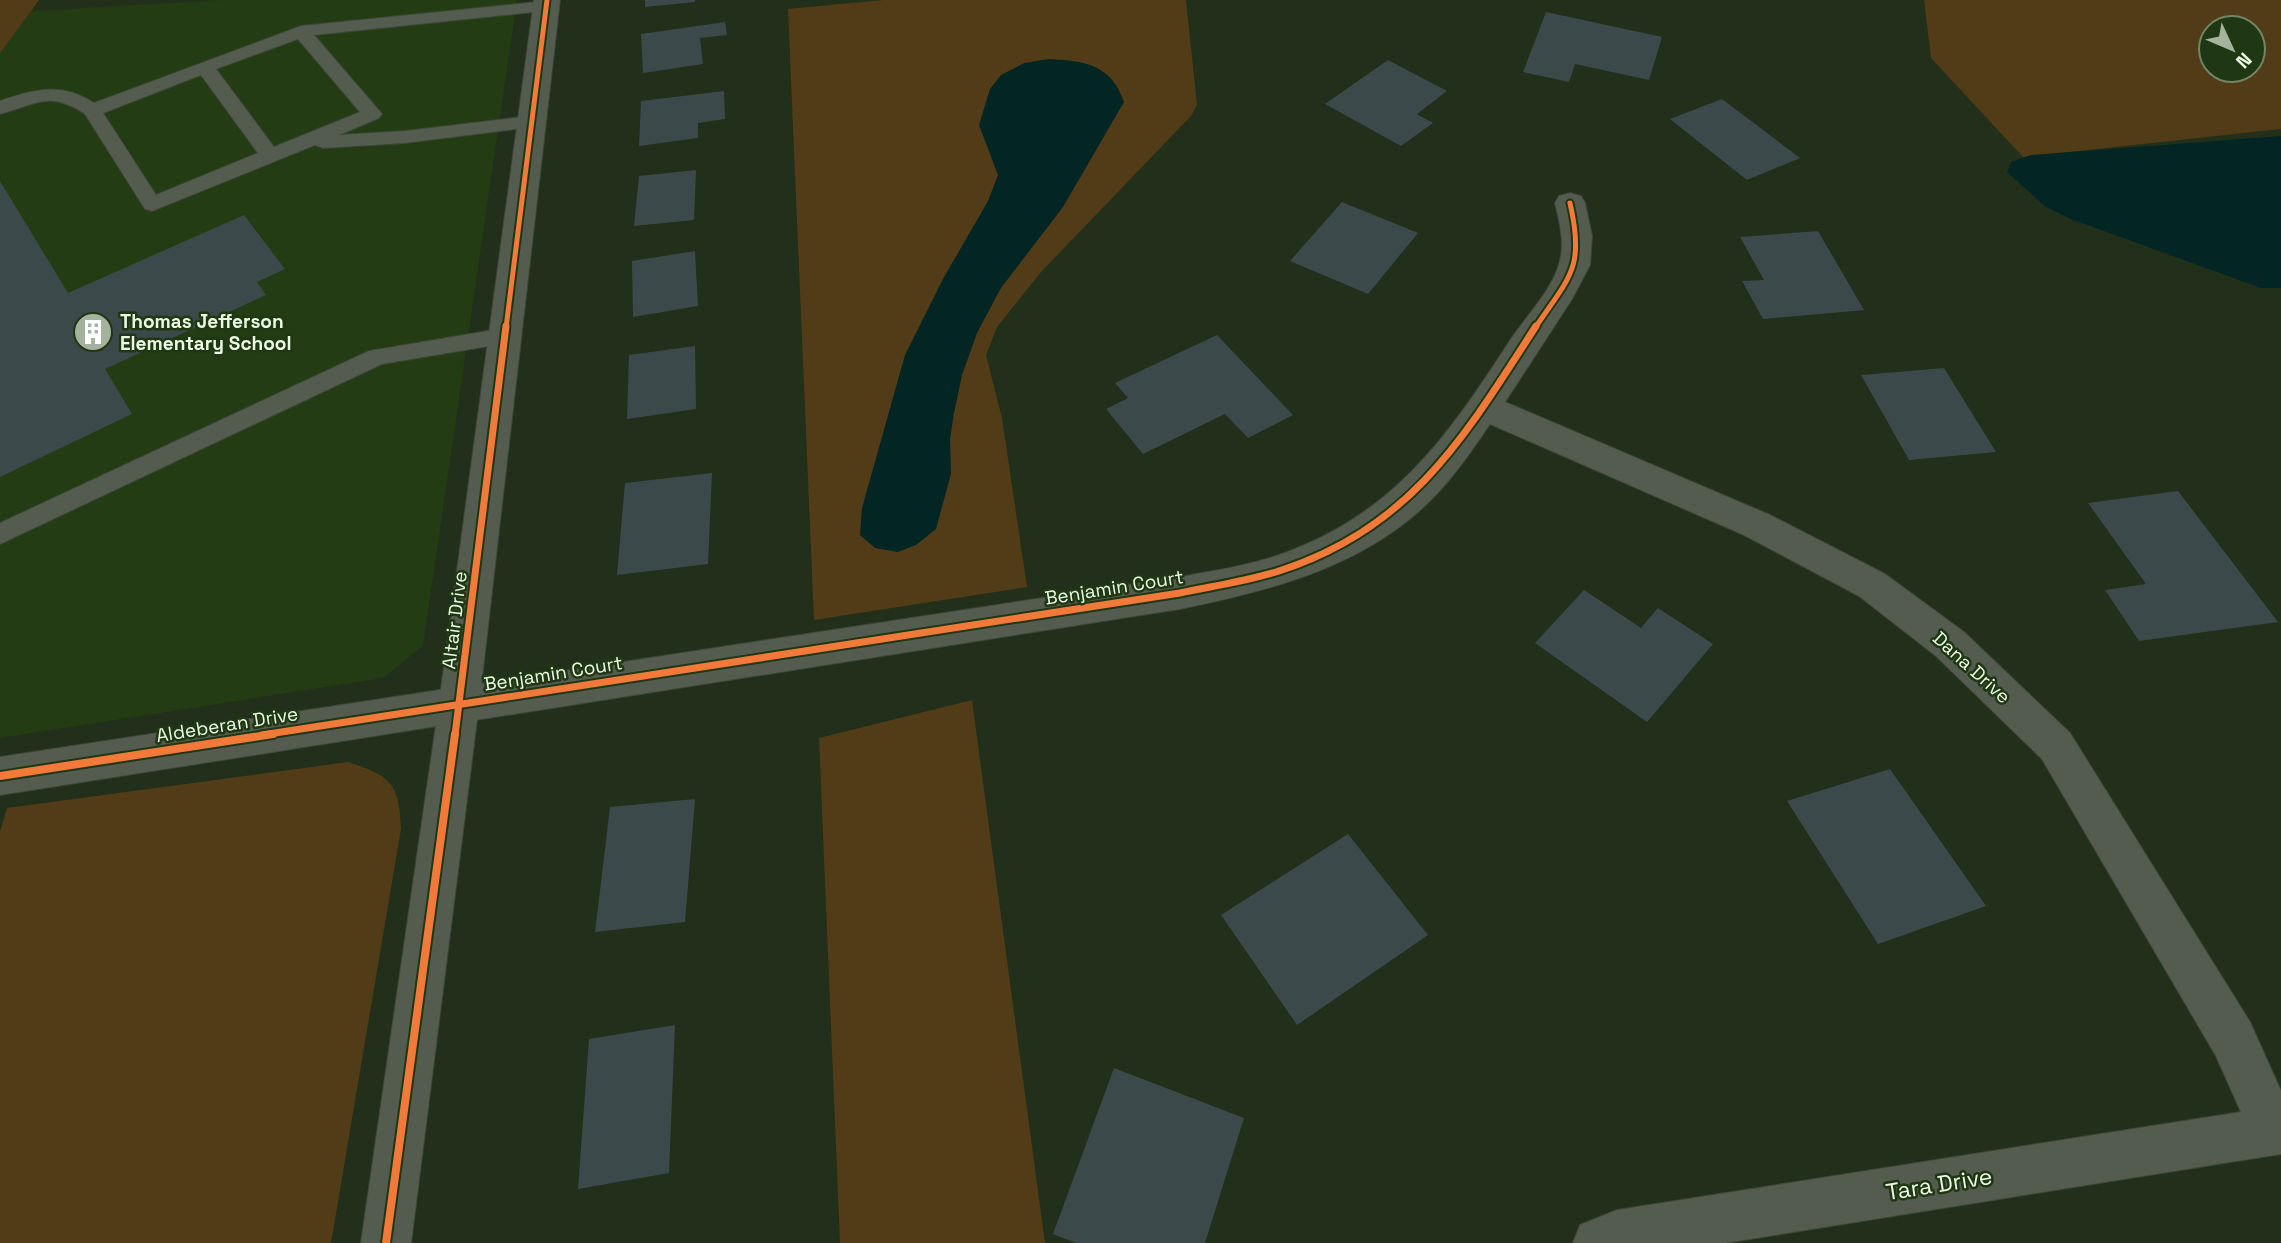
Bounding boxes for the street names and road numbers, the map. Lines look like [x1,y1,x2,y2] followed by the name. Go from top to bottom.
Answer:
[1043,564,1185,611] street label: Benjamin Court
[436,570,473,670] street label: Altair Drive
[1927,626,2016,709] street label: Dana Drive
[482,650,624,697] street label: Benjamin Court
[154,701,300,748] street label: Aldeberan Drive
[1884,1161,1994,1207] street label: Tara Drive

